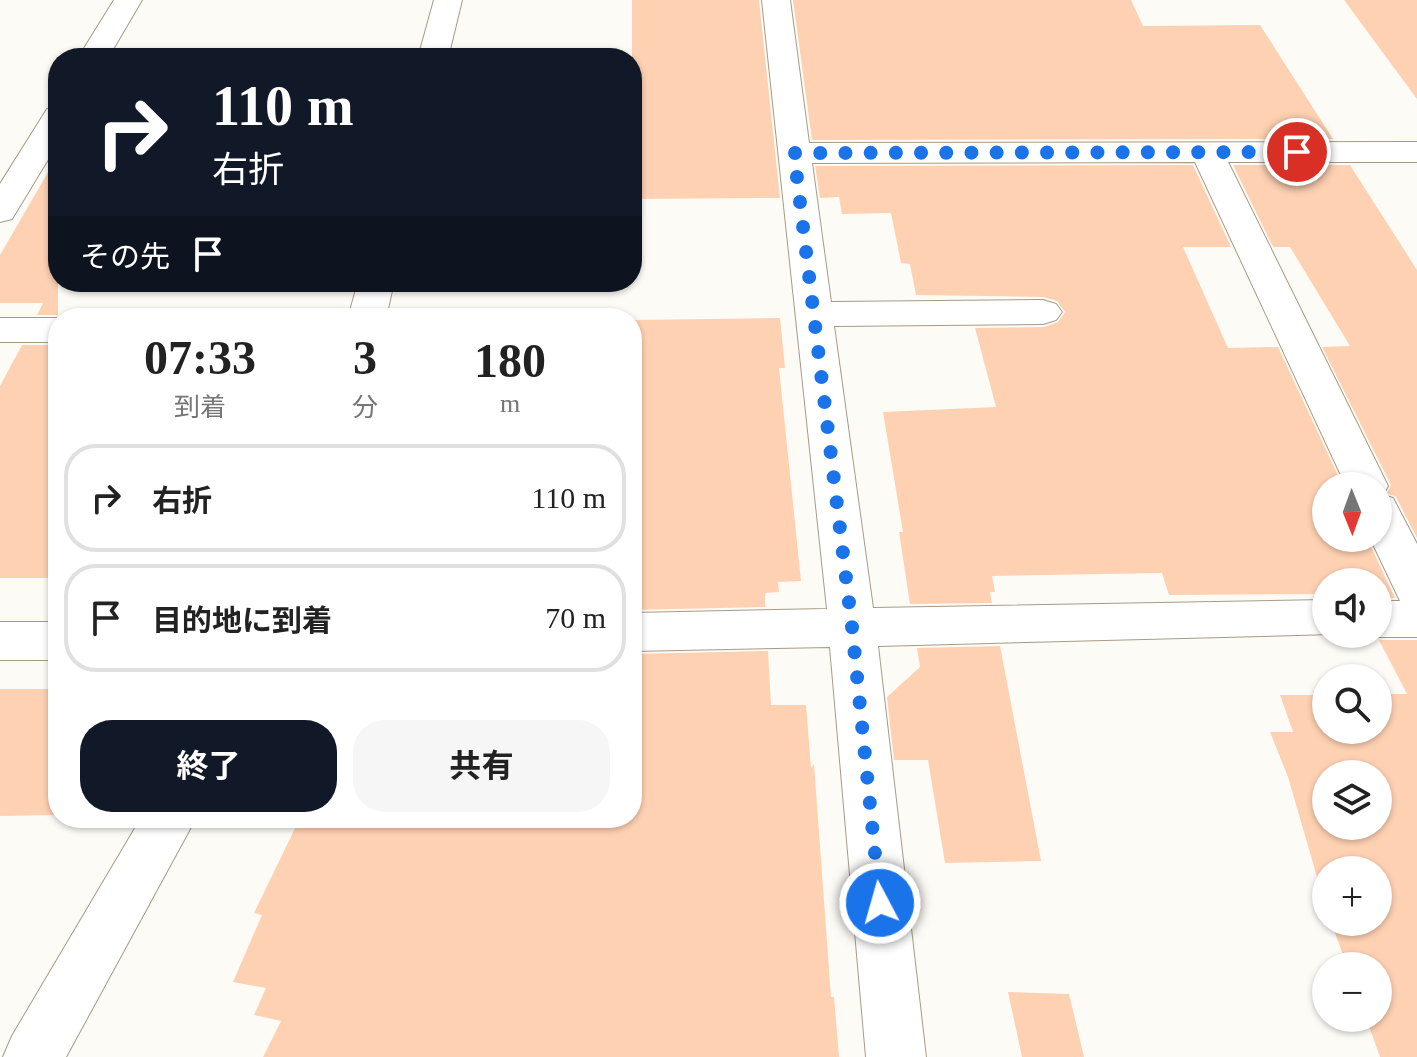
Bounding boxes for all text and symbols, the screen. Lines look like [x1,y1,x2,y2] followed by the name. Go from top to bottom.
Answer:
[212,75,354,137] text: 110 m
[80,80,184,184] icon: right
[1263,118,1331,186] pin
[1275,130,1319,174] icon: arrive
[212,150,284,190] text: 右折
[186,232,230,276] icon: arrive
[80,240,170,273] text: その先
[144,331,256,384] text: 07:33
[353,331,377,384] text: 3
[474,334,546,387] text: 180
[500,389,520,418] text: m
[174,393,226,422] text: 到着
[352,393,378,422] text: 分
[1312,472,1392,552] north arrow
[1312,472,1392,1032] map controls
[84,476,128,520] icon: right
[531,481,606,514] text: 110 m
[152,484,212,517] text: 右折
[1312,568,1392,648] button: sound
[84,596,128,640] icon: arrive
[545,601,606,634] text: 70 m
[152,604,332,637] text: 目的地に到着
[1312,664,1392,744] button: search
[80,720,337,812] button: 終了
[353,720,610,812] button: 共有
[1312,760,1392,840] button: layers
[1312,856,1392,936] button: +
[838,861,922,945] position arrow
[1312,952,1392,1032] button: −

